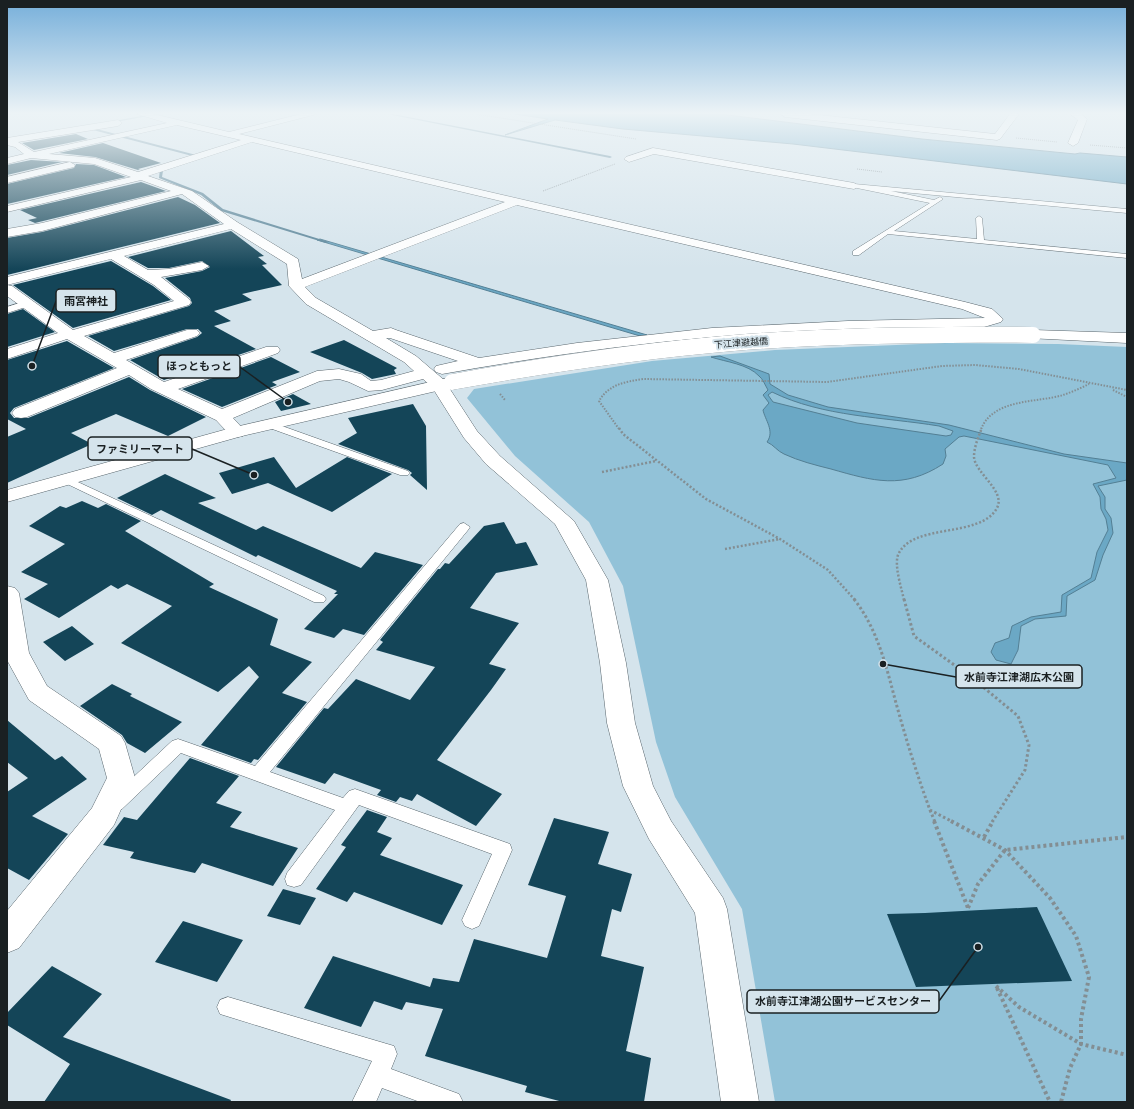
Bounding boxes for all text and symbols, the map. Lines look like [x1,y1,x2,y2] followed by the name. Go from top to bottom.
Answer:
[56,289,116,312] callout: 雨宮神社
[64,294,108,309] text: 雨宮神社
[714,335,768,352] street label: 下江津避越僑
[158,355,240,378] callout: ほっともっと
[166,359,232,374] text: ほっともっと
[88,437,192,460] callout: ファミリーマート
[96,442,184,457] text: ファミリーマート
[956,665,1082,688] callout: 水前寺江津湖広木公園
[964,670,1074,685] text: 水前寺江津湖広木公園
[747,990,939,1013] callout: 水前寺江津湖公園サービスセンター
[755,994,931,1009] text: 水前寺江津湖公園サービスセンター

